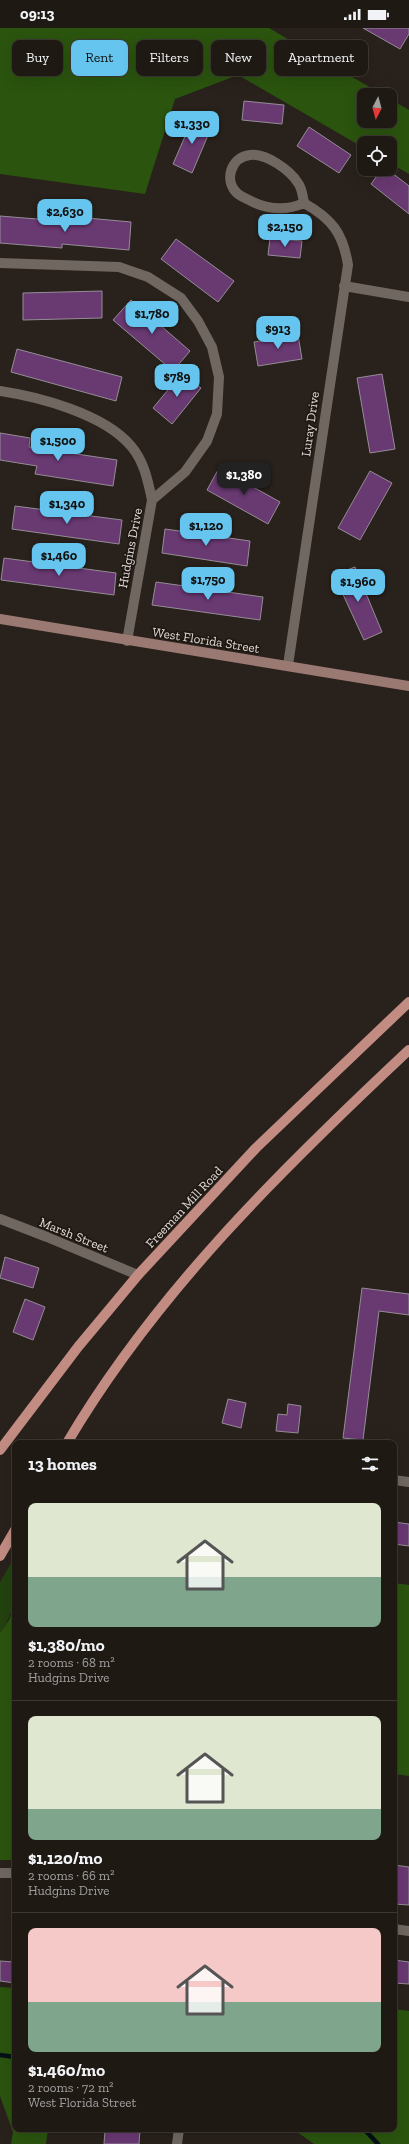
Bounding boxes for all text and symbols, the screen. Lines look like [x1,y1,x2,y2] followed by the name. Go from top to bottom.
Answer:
[20,5,54,23] text: 09:13
[12,40,63,76] chip: Buy
[71,40,128,76] chip: Rent
[136,40,203,76] chip: Filters
[211,40,266,76] chip: New
[274,40,368,76] chip: Apartment
[357,88,397,128] north arrow
[357,88,397,176] map controls
[159,111,225,145] pin: $1,330
[174,116,210,131] text: $1,330
[357,136,397,176] button: locate
[32,199,98,233] pin: $2,630
[46,204,84,219] text: $2,630
[252,214,318,248] pin: $2,150
[267,219,303,234] text: $2,150
[119,301,185,335] pin: $1,780
[134,306,170,321] text: $1,780
[254,316,302,350] pin: $913
[265,321,291,336] text: $913
[153,364,201,398] pin: $789
[164,369,190,384] text: $789
[298,390,322,458] street label: Luray Drive
[25,428,91,462] pin: $1,500
[40,433,76,448] text: $1,500
[211,462,277,496] pin: $1,380
[226,467,262,482] text: $1,380
[34,491,100,525] pin: $1,340
[49,496,85,511] text: $1,340
[115,507,145,589] street label: Hudgins Drive
[173,513,239,547] pin: $1,120
[189,518,223,533] text: $1,120
[26,543,92,577] pin: $1,460
[41,548,77,563] text: $1,460
[175,567,241,601] pin: $1,750
[325,569,391,603] pin: $1,960
[191,572,225,587] text: $1,750
[340,574,376,589] text: $1,960
[151,624,261,656] street label: West Florida Street
[142,1163,226,1251] street label: Freeman Mill Road
[37,1214,111,1256] street label: Marsh Street
[359,1453,381,1475] icon: filters
[28,1454,97,1474] text: 13 homes
[169,1529,241,1601] icon: home
[28,1635,105,1655] text: $1,380/mo
[28,1655,115,1670] text: 2 rooms · 68 m²
[28,1670,109,1685] text: Hudgins Drive
[169,1742,241,1814] icon: home
[28,1848,102,1868] text: $1,120/mo
[28,1868,115,1883] text: 2 rooms · 66 m²
[28,1883,109,1898] text: Hudgins Drive
[169,1954,241,2026] icon: home
[28,2060,105,2080] text: $1,460/mo
[28,2080,114,2095] text: 2 rooms · 72 m²
[28,2095,136,2110] text: West Florida Street

